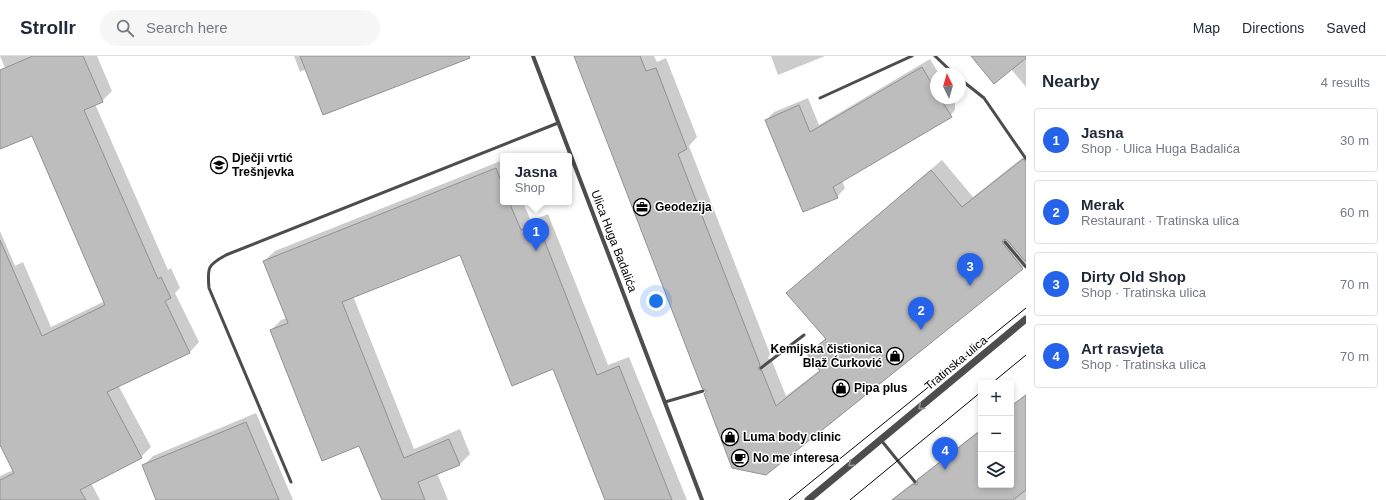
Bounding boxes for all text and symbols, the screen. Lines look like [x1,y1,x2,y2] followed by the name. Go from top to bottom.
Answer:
[100,10,380,46] search box
[20,17,76,38] text: Strollr
[114,17,136,39] icon: search
[146,19,228,36] text: Search here
[1193,20,1220,36] text: Map
[1242,20,1304,36] text: Directions
[1326,20,1366,36] text: Saved
[930,68,966,104] north arrow
[1042,72,1100,91] text: Nearby
[1321,75,1370,90] text: 4 results
[1081,124,1124,141] text: Jasna
[1052,133,1060,148] text: 1
[1340,133,1369,148] text: 30 m
[1081,141,1240,156] text: Shop · Ulica Huga Badalića
[232,151,294,179] place label: Dječji vrtić Trešnjevka
[500,153,572,205] popup
[209,155,229,175] school or university icon: Dječji vrtić Trešnjevka
[515,163,557,180] text: Jasna
[515,180,545,195] text: Shop
[588,188,640,294] street label: Ulica Huga Badalića
[1081,196,1124,213] text: Merak
[632,197,652,217] office icon: Geodezija
[655,200,712,214] place label: Geodezija
[1052,205,1060,220] text: 2
[1340,205,1369,220] text: 60 m
[1081,213,1239,228] text: Restaurant · Tratinska ulica
[523,218,549,251] pin: 1
[957,253,983,286] pin: 3
[1081,268,1186,285] text: Dirty Old Shop
[1052,277,1060,292] text: 3
[1340,277,1369,292] text: 70 m
[1081,285,1206,300] text: Shop · Tratinska ulica
[646,291,666,311] your location
[908,297,934,330] pin: 2
[922,333,990,393] street label: Tratinska ulica
[1081,340,1164,357] text: Art rasvjeta
[771,342,882,370] place label: Kemijska čistionica Blaž Ćurković
[885,346,905,366] shop icon: Kemijska čistionica Blaž Ćurković
[1052,349,1060,364] text: 4
[1340,349,1369,364] text: 70 m
[1081,357,1206,372] text: Shop · Tratinska ulica
[831,378,851,398] shop icon: Pipa plus
[978,380,1014,488] map controls
[978,380,1014,416] button: +
[854,381,908,395] place label: Pipa plus
[918,402,925,409] one-way arrow
[978,416,1014,452] button: −
[720,427,740,447] shop icon: Luma body clinic
[743,430,841,444] place label: Luma body clinic
[932,437,958,470] pin: 4
[730,448,750,468] cafe icon: No me interesa
[753,451,839,465] place label: No me interesa
[978,452,1014,488] button: layers
[848,460,856,467] one-way arrow

